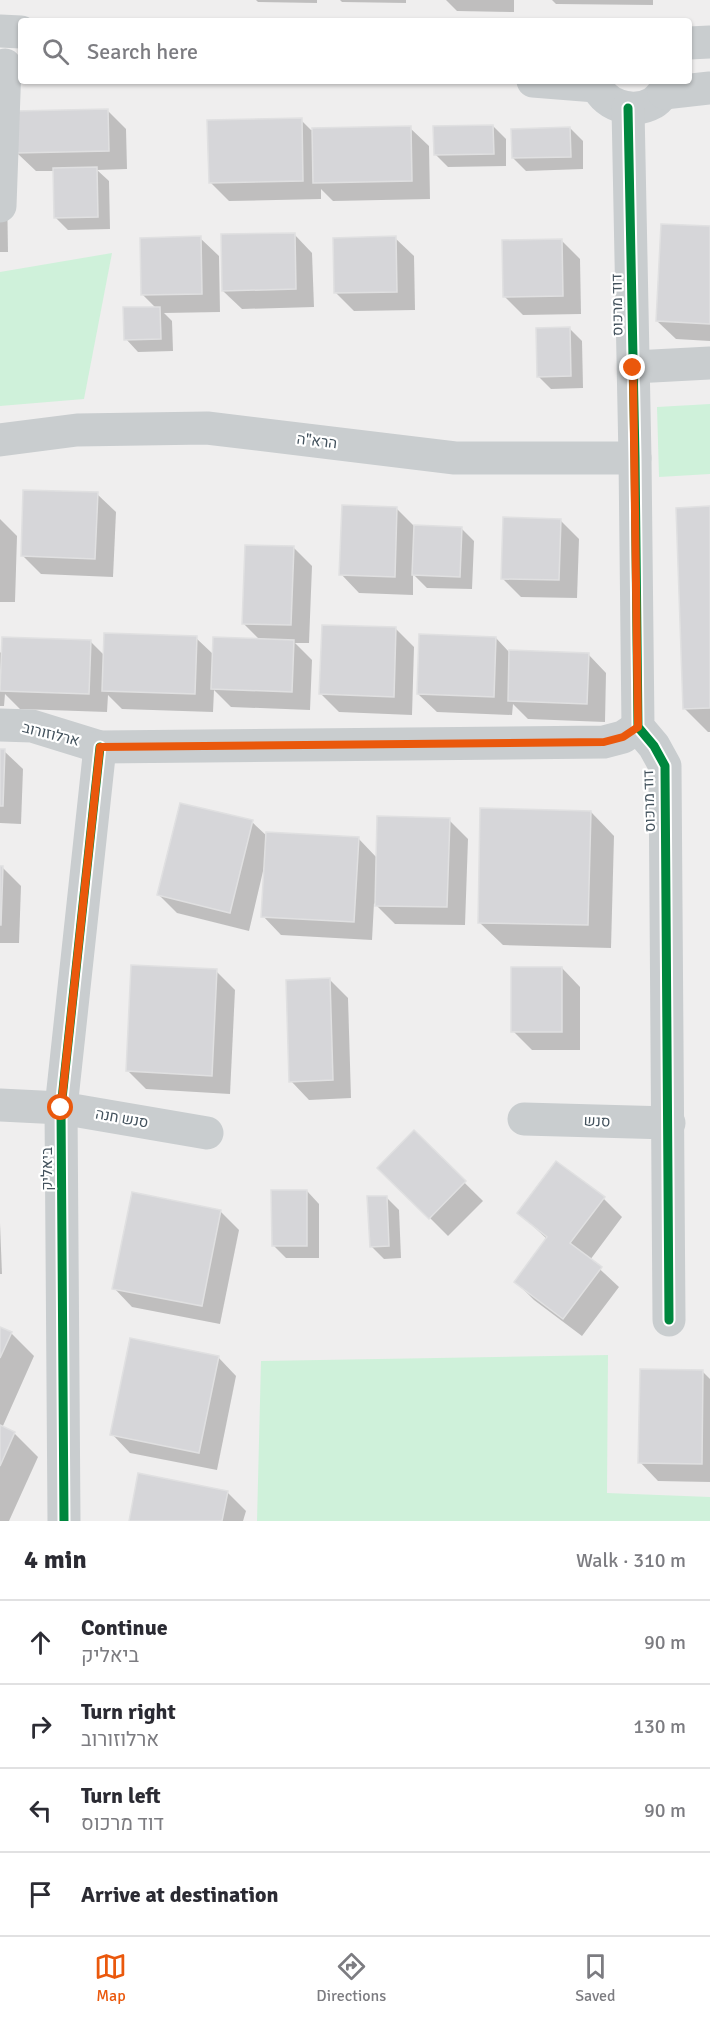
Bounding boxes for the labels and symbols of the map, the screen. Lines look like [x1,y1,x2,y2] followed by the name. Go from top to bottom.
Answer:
[607,274,627,336] street label: דוד מרכוס
[619,354,645,380] route end
[296,430,338,452] street label: הרא"ה
[20,718,82,750] street label: ארלוזורוב
[639,769,659,832] street label: דוד מרכוס
[47,1094,73,1120] route start
[94,1104,150,1132] street label: סנש חנה
[583,1112,611,1130] street label: סנש
[38,1147,56,1191] street label: ביאליק

